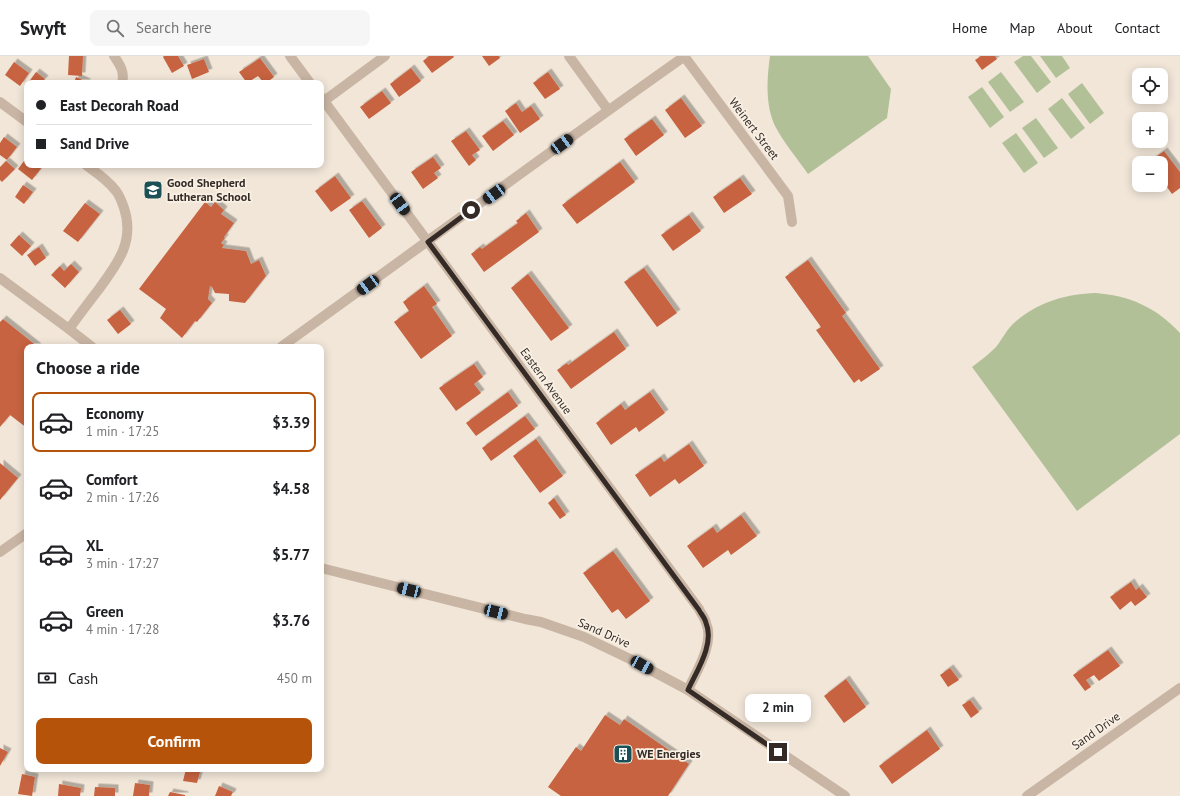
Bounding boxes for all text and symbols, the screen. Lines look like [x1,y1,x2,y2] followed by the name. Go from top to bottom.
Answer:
[90,10,370,46] search box
[20,16,66,40] text: Swyft
[104,17,126,39] icon: search
[136,18,212,37] text: Search here
[952,19,987,37] text: Home
[1009,19,1035,37] text: Map
[1057,19,1093,37] text: About
[1115,19,1160,37] text: Contact
[1132,68,1168,192] map controls
[1132,68,1168,104] button: locate
[726,95,783,163] street label: Weinert Street
[60,96,179,115] text: East Decorah Road
[1132,112,1168,148] button: +
[549,132,575,156] car
[60,134,129,153] text: Sand Drive
[1132,156,1168,192] button: −
[167,175,251,204] place label: Good Shepherd Lutheran School
[142,179,164,201] school or university icon: Good Shepherd Lutheran School
[481,182,507,206] car
[388,191,412,217] car
[462,201,480,219] route start
[355,273,381,297] car
[517,345,576,417] street label: Eastern Avenue
[36,356,140,379] text: Choose a ride
[38,404,74,440] icon: car
[86,404,144,423] text: Economy
[272,413,310,432] text: $3.39
[86,423,159,440] text: 1 min · 17:25
[38,470,74,506] icon: car
[86,470,138,489] text: Comfort
[272,479,310,498] text: $4.58
[86,489,159,506] text: 2 min · 17:26
[38,536,74,572] icon: car
[86,536,103,555] text: XL
[272,545,310,564] text: $5.77
[86,555,159,572] text: 3 min · 17:27
[396,581,422,599] car
[38,602,74,638] icon: car
[86,602,124,621] text: Green
[483,603,509,621] car
[272,611,310,630] text: $3.76
[576,614,633,651] street label: Sand Drive
[86,621,159,638] text: 4 min · 17:28
[629,654,655,676] car
[36,667,58,689] icon: cash
[68,669,98,688] text: Cash
[277,670,312,687] text: 450 m
[745,694,811,722] callout: 2 min
[762,699,794,716] text: 2 min
[1069,709,1123,753] street label: Sand Drive
[36,718,312,764] button: Confirm
[612,743,634,765] building icon: WE Energies
[769,743,787,761] route end
[637,746,701,761] place label: WE Energies

